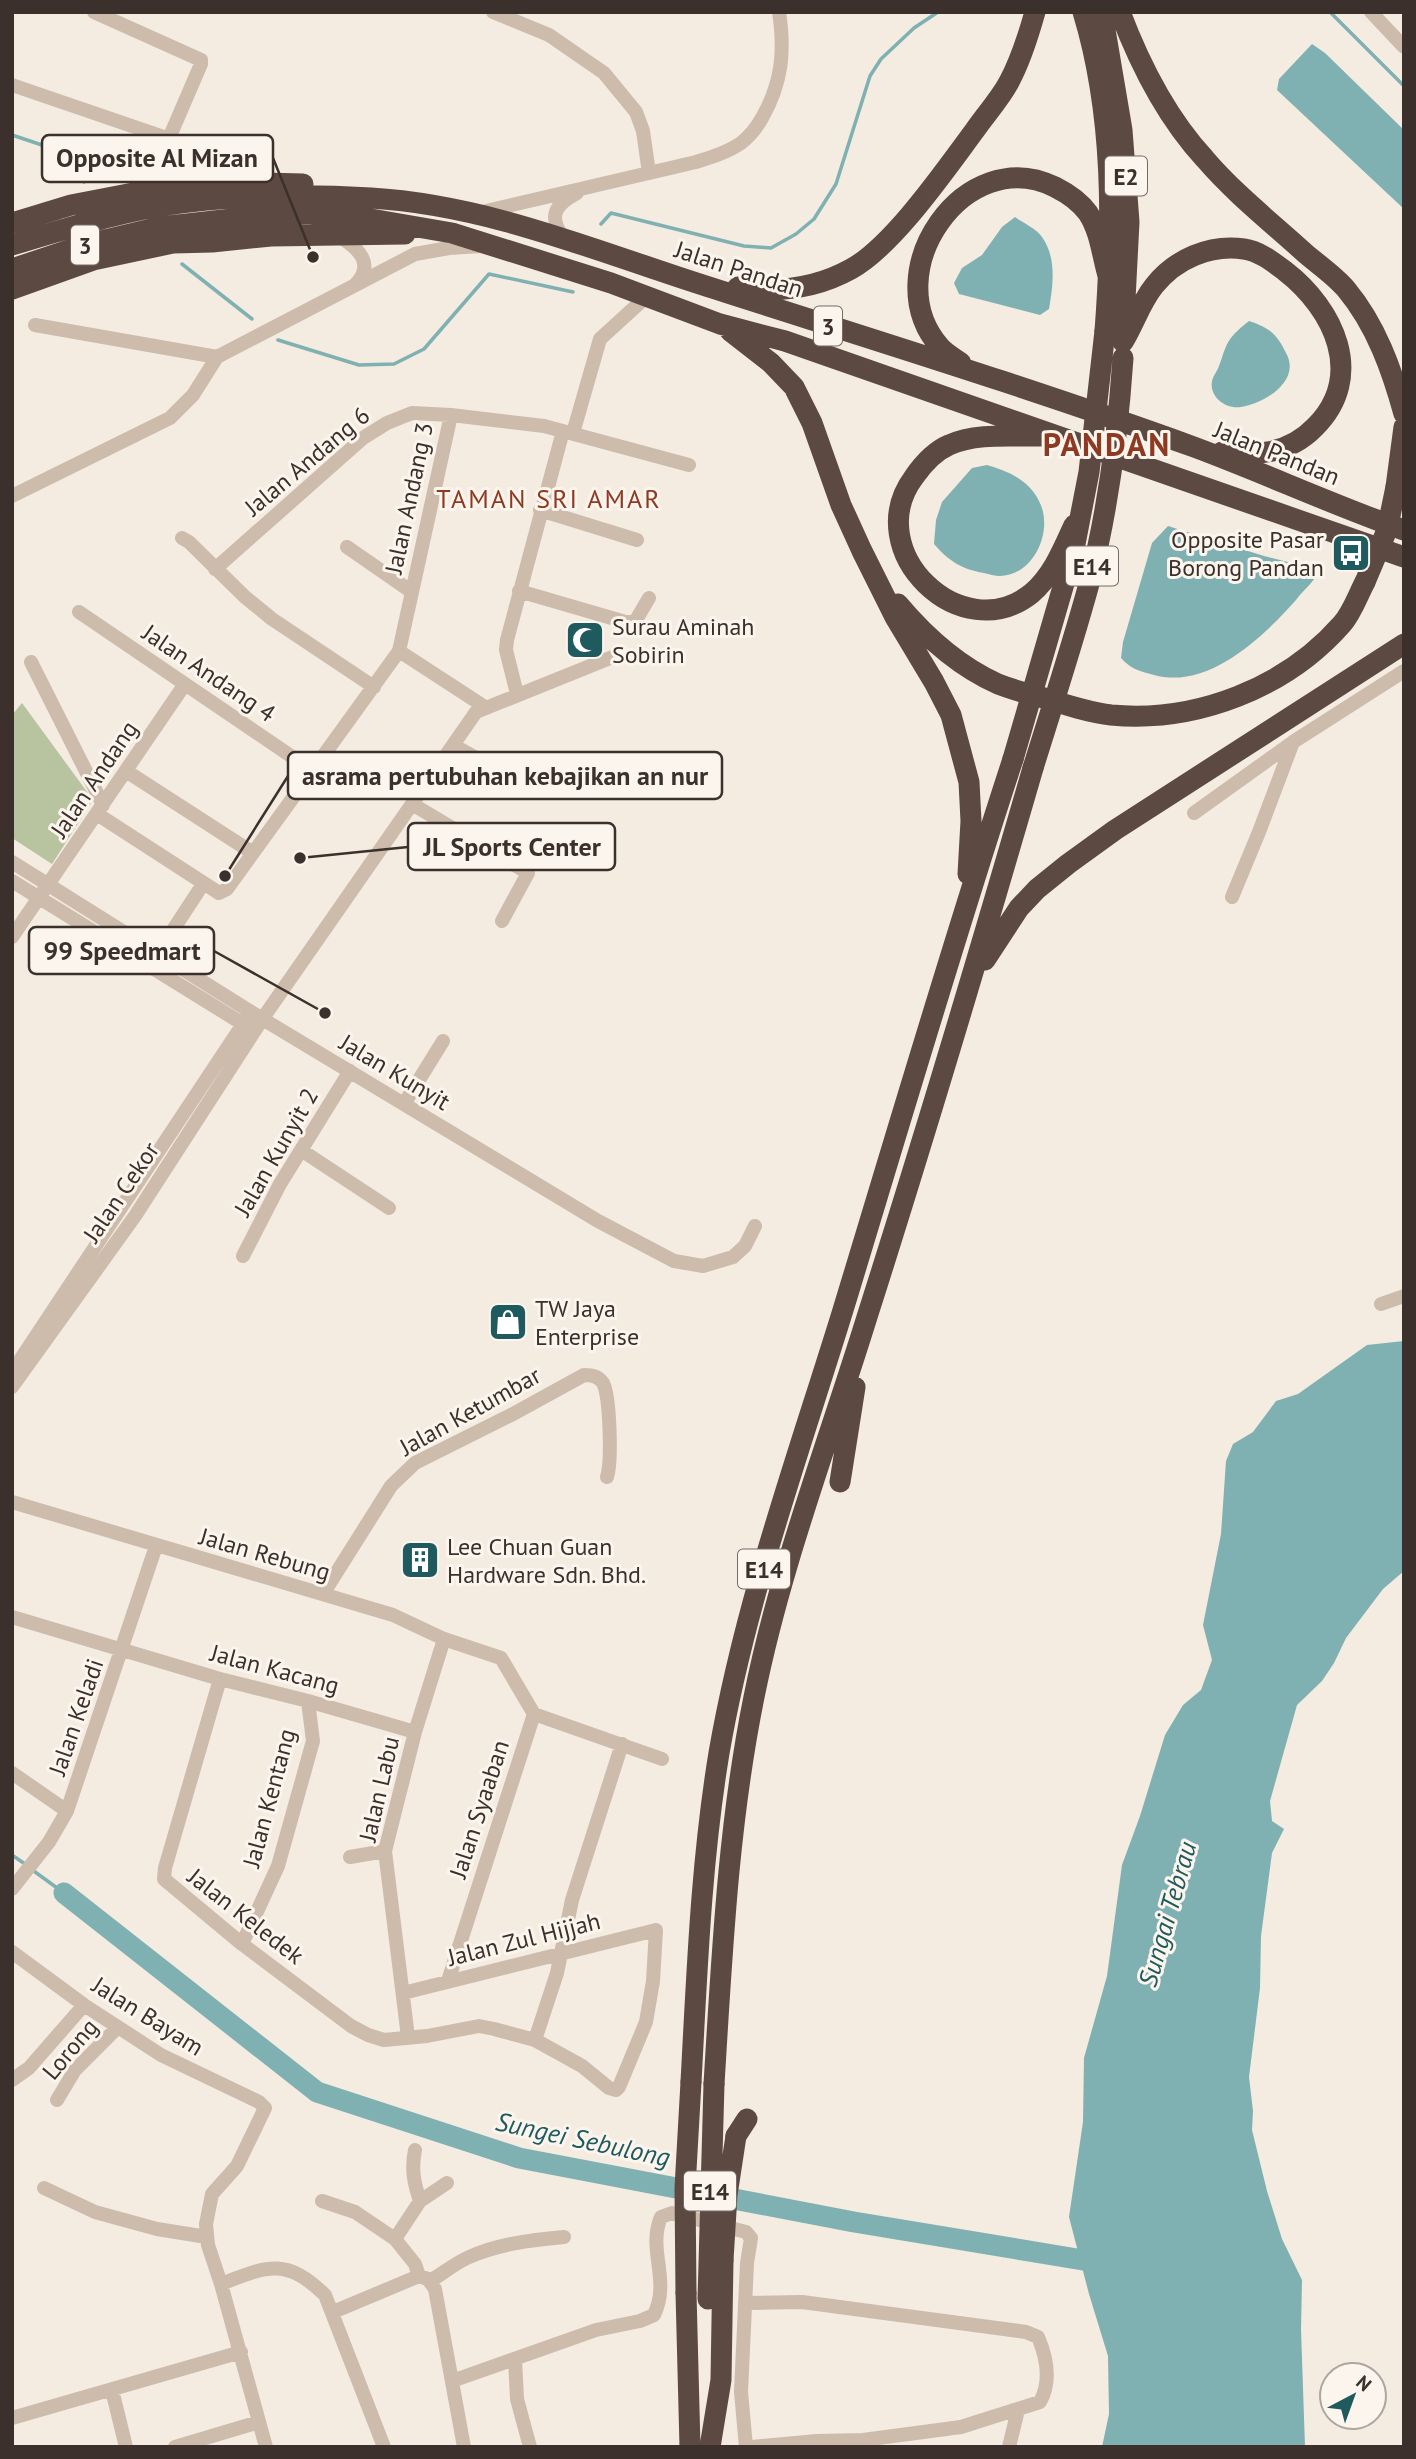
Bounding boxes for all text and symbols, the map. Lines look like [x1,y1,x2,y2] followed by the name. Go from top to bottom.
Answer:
[42,135,273,182] callout: Opposite Al Mizan
[56,141,258,174] text: Opposite Al Mizan
[1105,156,1147,196] road number: E2
[71,226,99,264] road number: 3
[670,233,807,304] street label: Jalan Pandan
[814,306,842,346] road number: 3
[237,400,376,523] street label: Jalan Andang 6
[1209,413,1344,492] street label: Jalan Pandan
[378,419,440,578] street label: Jalan Andang 3
[1043,423,1171,465] district label: PANDAN
[436,482,662,515] district label: TAMAN SRI AMAR
[1168,524,1324,583] place label: Opposite Pasar Borong Pandan
[1330,532,1372,574] bus stop icon: Opposite Pasar Borong Pandan
[1066,546,1118,586] road number: E14
[612,611,754,670] place label: Surau Aminah Sobirin
[136,617,282,729] street label: Jalan Andang 4
[564,619,606,661] mosque icon: Surau Aminah Sobirin
[43,715,144,844] street label: Jalan Andang
[288,752,722,799] callout: asrama pertubuhan kebajikan an nur
[302,759,709,792] text: asrama pertubuhan kebajikan an nur
[408,823,615,870] callout: JL Sports Center
[422,830,602,863] text: JL Sports Center
[29,927,214,974] callout: 99 Speedmart
[44,934,201,967] text: 99 Speedmart
[333,1026,456,1117] street label: Jalan Kunyit
[226,1082,325,1222] street label: Jalan Kunyit 2
[76,1136,166,1249] street label: Jalan Cekor
[535,1293,639,1352] place label: TW Jaya Enterprise
[487,1301,529,1343] shop icon: TW Jaya Enterprise
[393,1359,546,1463] street label: Jalan Ketumbar
[195,1520,334,1587] street label: Jalan Rebung
[447,1531,646,1590] place label: Lee Chuan Guan Hardware Sdn. Bhd.
[399,1539,441,1581] building icon: Lee Chuan Guan Hardware Sdn. Bhd.
[738,1550,790,1588] road number: E14
[206,1637,343,1701] street label: Jalan Kacang
[41,1655,110,1780] street label: Jalan Keladi
[235,1725,302,1872] street label: Jalan Kentang
[352,1733,406,1846] street label: Jalan Labu
[442,1736,516,1883] street label: Jalan Syaaban
[1131,1838,1203,1990] water label: Sungai Tebrau
[181,1860,311,1971] street label: Jalan Keledek
[444,1905,603,1973] street label: Jalan Zul Hijjah
[86,1969,210,2062] street label: Jalan Bayam
[35,2012,105,2086] street label: Lorong
[493,2104,673,2174] water label: Sungei Sebulong
[684,2172,736,2210] road number: E14
[1318,2361,1388,2431] north arrow
[1352,2370,1377,2396] text: N

